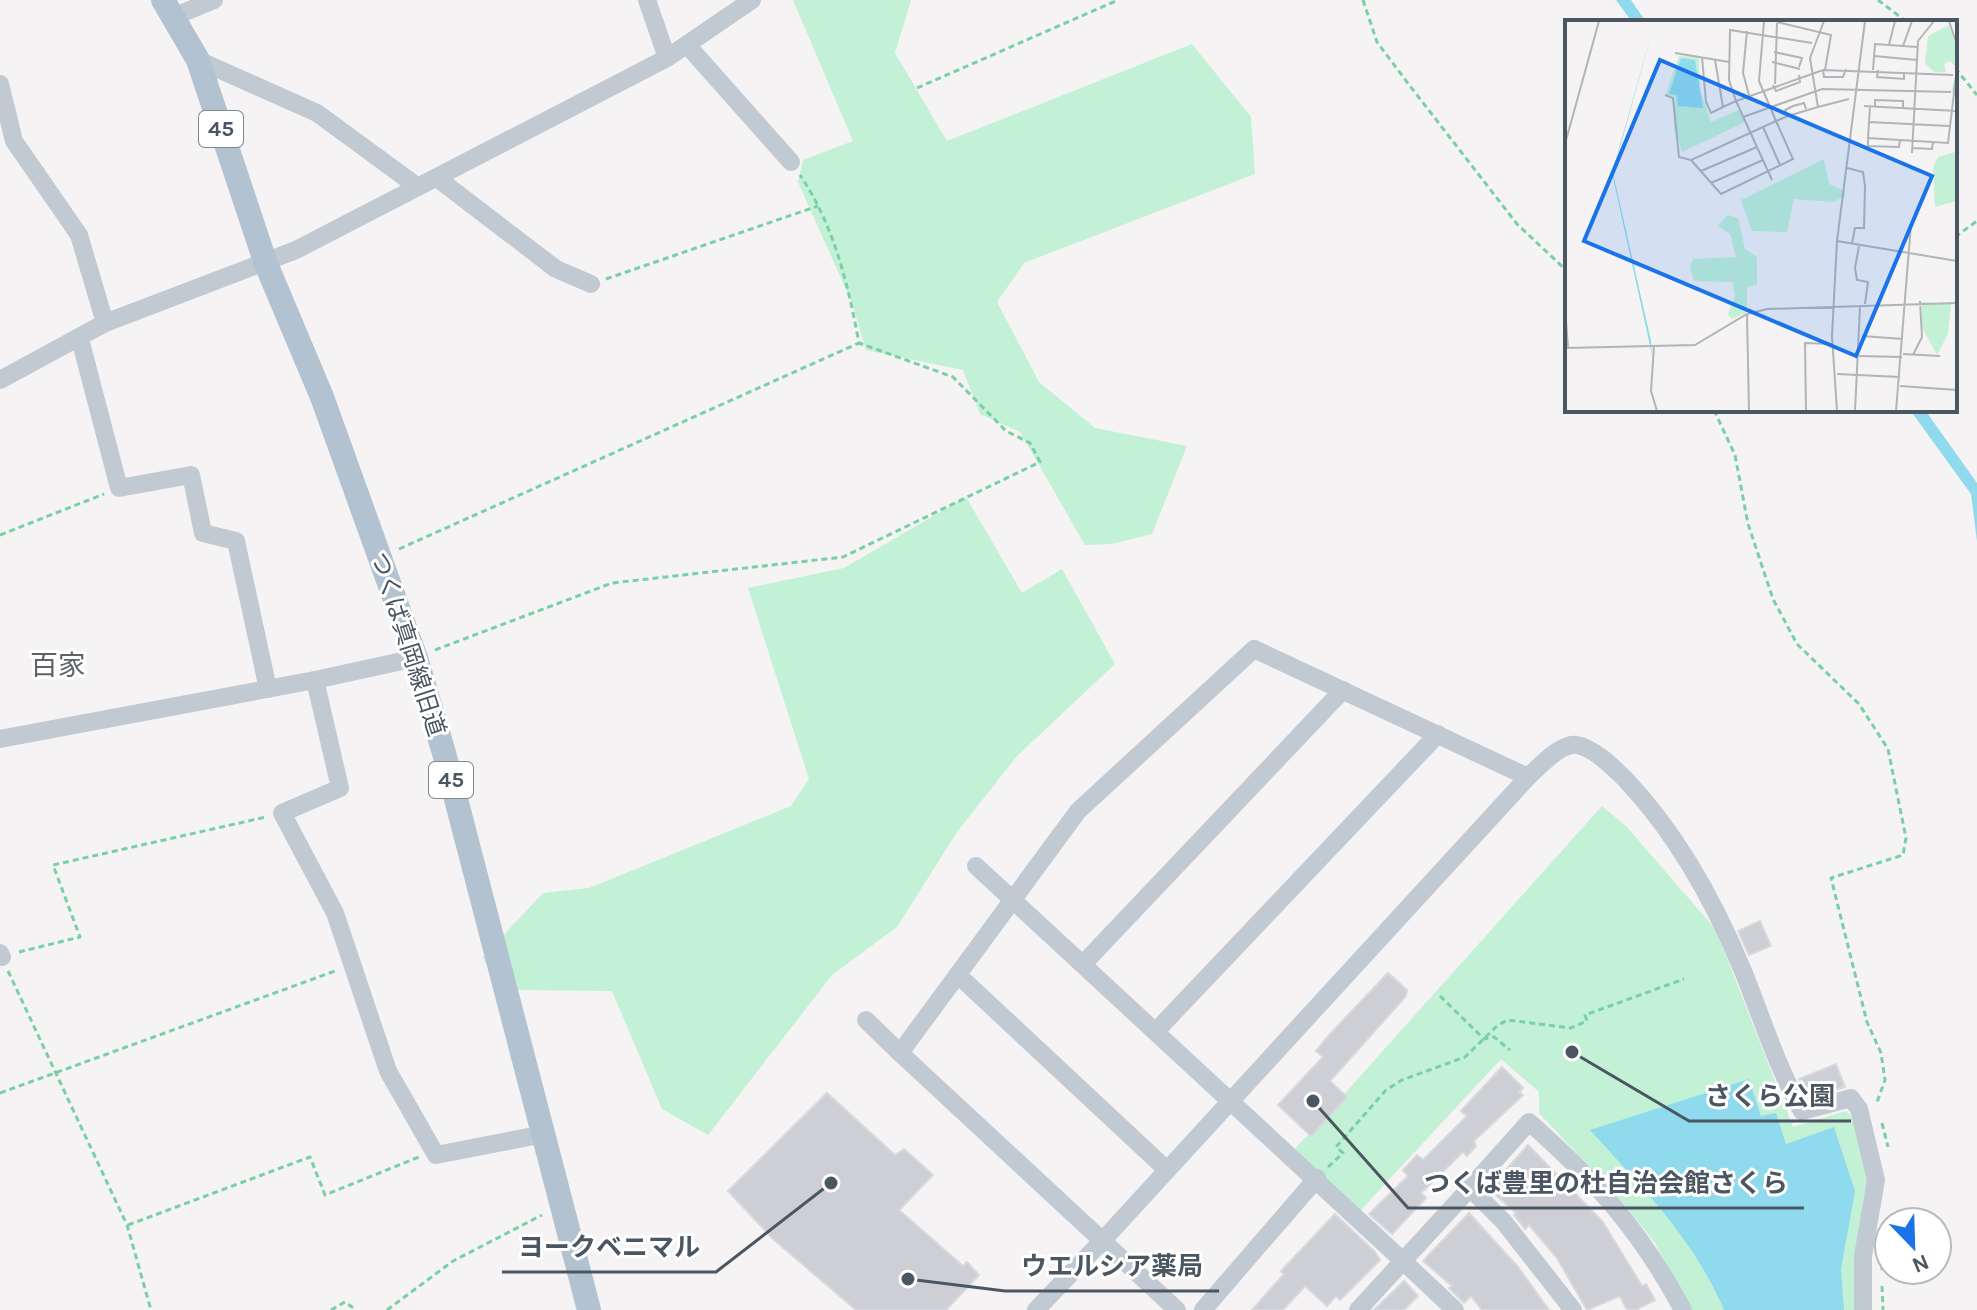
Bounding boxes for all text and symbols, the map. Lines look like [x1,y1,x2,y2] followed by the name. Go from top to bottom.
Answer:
[1565,20,1957,412] inset map
[199,111,243,147] road number: 45
[365,548,451,740] street label: つくば真岡線旧道
[30,649,86,682] district label: 百家
[429,762,473,798] road number: 45
[1689,1071,1851,1121] callout: さくら公園
[1705,1081,1835,1112] text: さくら公園
[1408,1158,1804,1208] callout: つくば豊里の杜自治会館さくら
[1424,1168,1788,1199] text: つくば豊里の杜自治会館さくら
[1873,1206,1953,1286] north arrow
[502,1222,716,1272] callout: ヨークベニマル
[518,1232,700,1263] text: ヨークベニマル
[1005,1241,1219,1291] callout: ウエルシア薬局
[1908,1248,1933,1279] text: N
[1021,1251,1203,1282] text: ウエルシア薬局

